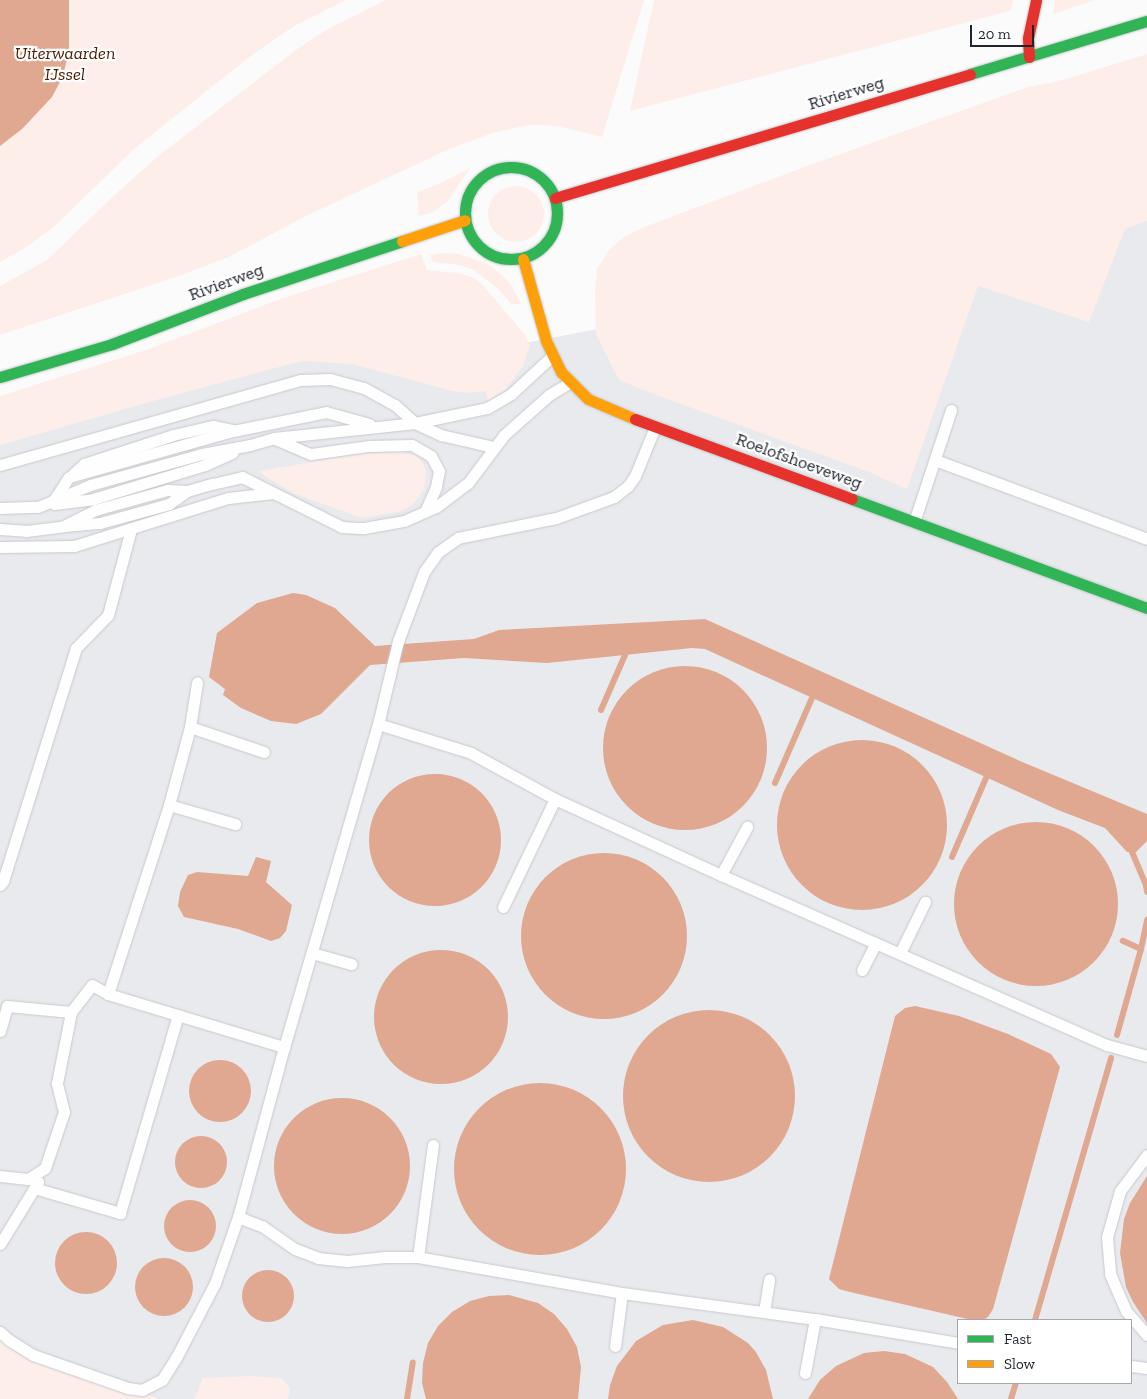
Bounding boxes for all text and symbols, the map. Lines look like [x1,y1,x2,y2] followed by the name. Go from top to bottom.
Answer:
[972,15,1036,47] scale bar
[978,25,1011,43] text: 20 m
[15,43,115,86] park label: Uiterwaarden IJssel
[806,71,886,115] street label: Rivierweg
[186,259,266,305] street label: Rivierweg
[733,428,865,494] street label: Roelofshoeveweg
[957,1319,1132,1384] legend
[1004,1330,1032,1348] text: Fast
[1004,1355,1035,1373] text: Slow

